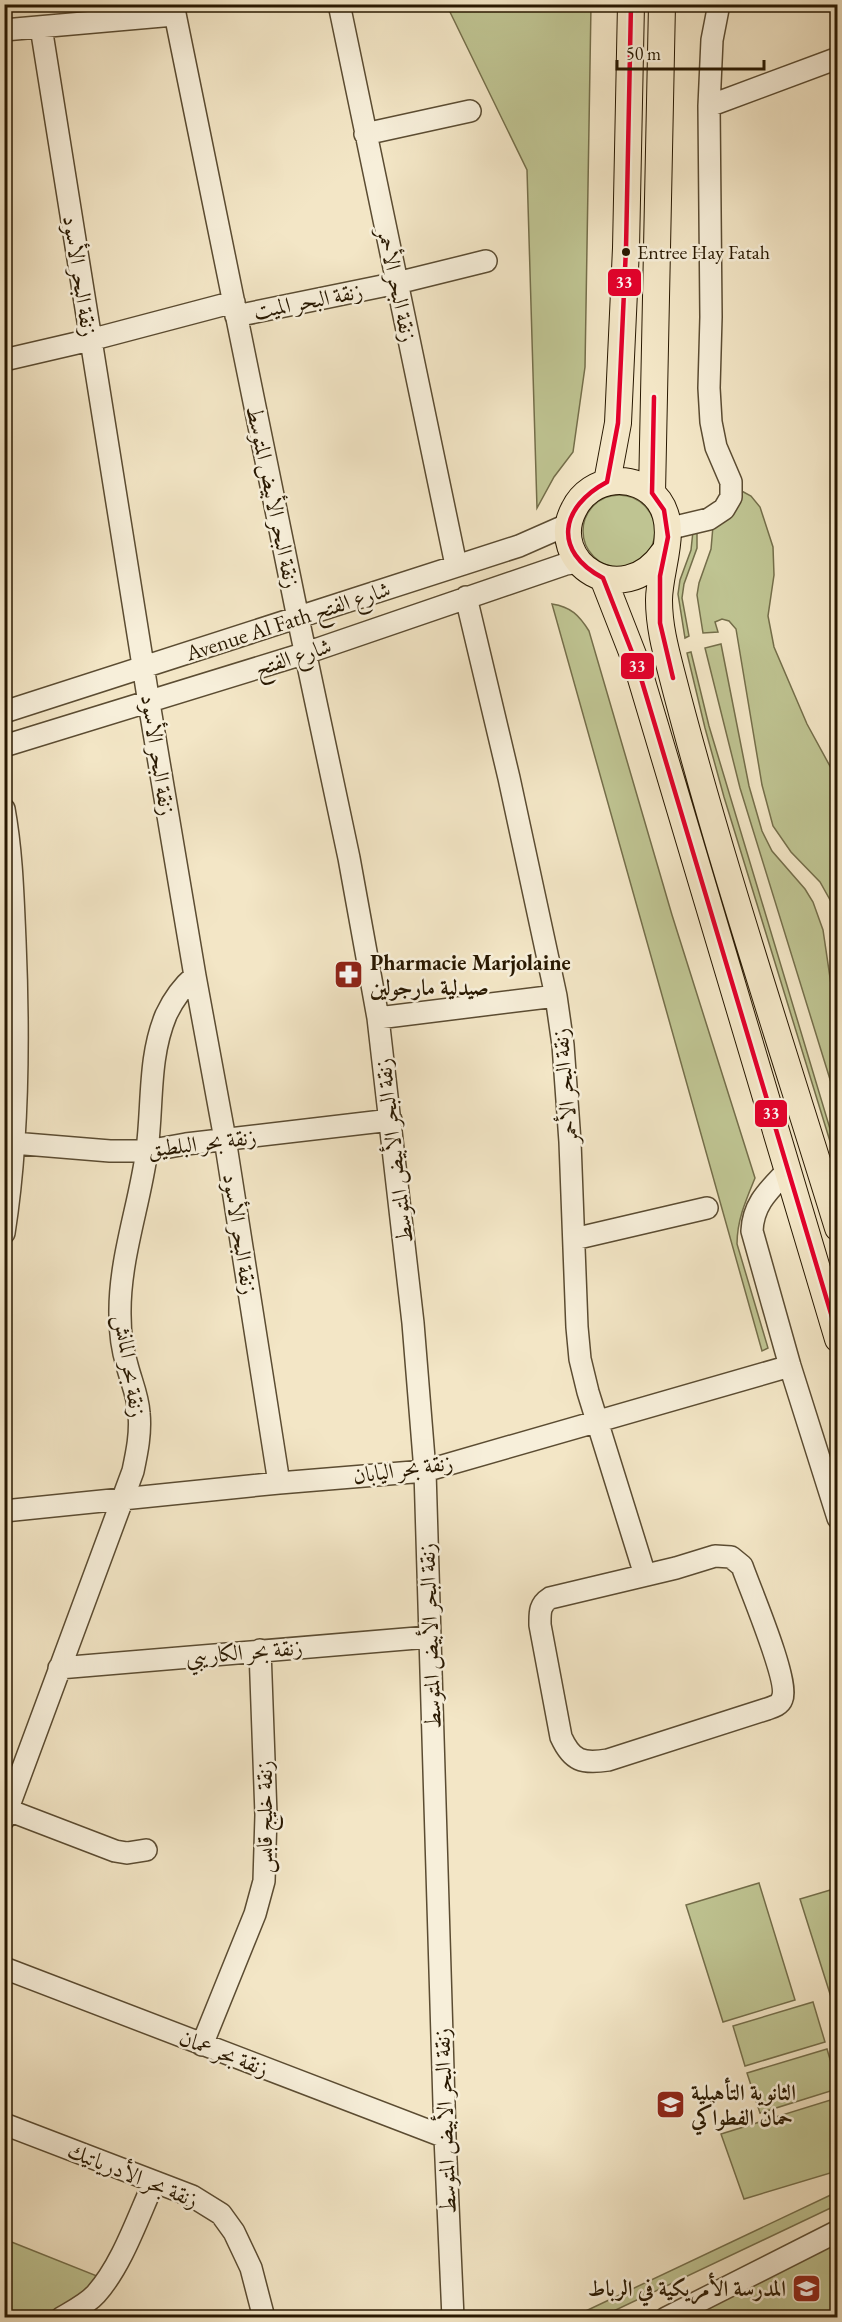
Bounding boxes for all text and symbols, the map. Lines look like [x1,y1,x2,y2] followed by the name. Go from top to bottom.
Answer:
[617,33,764,71] scale bar
[626,42,661,65] text: 50 m
[56,213,105,339] street label: زنقة البحر الأسود
[370,223,424,345] street label: زنقة البحر الأحمر
[637,239,770,265] place label: Entree Hay Fatah
[620,246,632,258] marker: Entree Hay Fatah
[607,268,642,297] line badge: 33
[616,272,632,293] text: 33
[251,276,365,326] street label: زنقة البحر الميت
[239,403,308,591] street label: زنقة البحر الأبيض المتوسط
[182,575,394,667] street label: Avenue Al Fath شارع الفتح
[251,632,335,682] street label: شارع الفتح
[620,652,655,680] line badge: 33
[629,656,645,677] text: 33
[134,692,183,818] street label: زنقة البحر الأسود
[370,948,571,1002] place label: Pharmacie Marjolaine صيدلية مارجولين
[333,959,365,991] pharmacy icon: Pharmacie Marjolaine صيدلية مارجولين
[545,1027,585,1147] street label: زنقة البحر الأحمر
[367,1057,420,1245] street label: زنقة البحر الأبيض المتوسط
[754,1099,788,1128] line badge: 33
[763,1103,779,1124] text: 33
[146,1122,258,1164] street label: زنقة بحر البلطيق
[216,1171,265,1297] street label: زنقة البحر الأسود
[107,1313,152,1420] street label: زنقة بحر المانش
[351,1448,455,1490] street label: زنقة بحر اليابان
[411,1542,448,1730] street label: زنقة البحر الأبيض المتوسط
[184,1632,304,1677] street label: زنقة بحر الكاريبي
[250,1761,284,1874] street label: زنقة خليج قابس
[175,2023,273,2083] street label: زنقة بحر عمان
[426,2027,463,2215] street label: زنقة البحر الأبيض المتوسط
[690,2077,796,2136] place label: الثانوية التأهيلية حمان الفطواكي
[654,2089,686,2121] school or university icon: الثانوية التأهيلية حمان الفطواكي
[63,2135,203,2214] street label: زنقة بحر الأدرياتيك
[588,2272,786,2307] place label: المدرسة الأمريكية في الرباط
[791,2272,823,2304] school or university icon: المدرسة الأمريكية في الرباط

